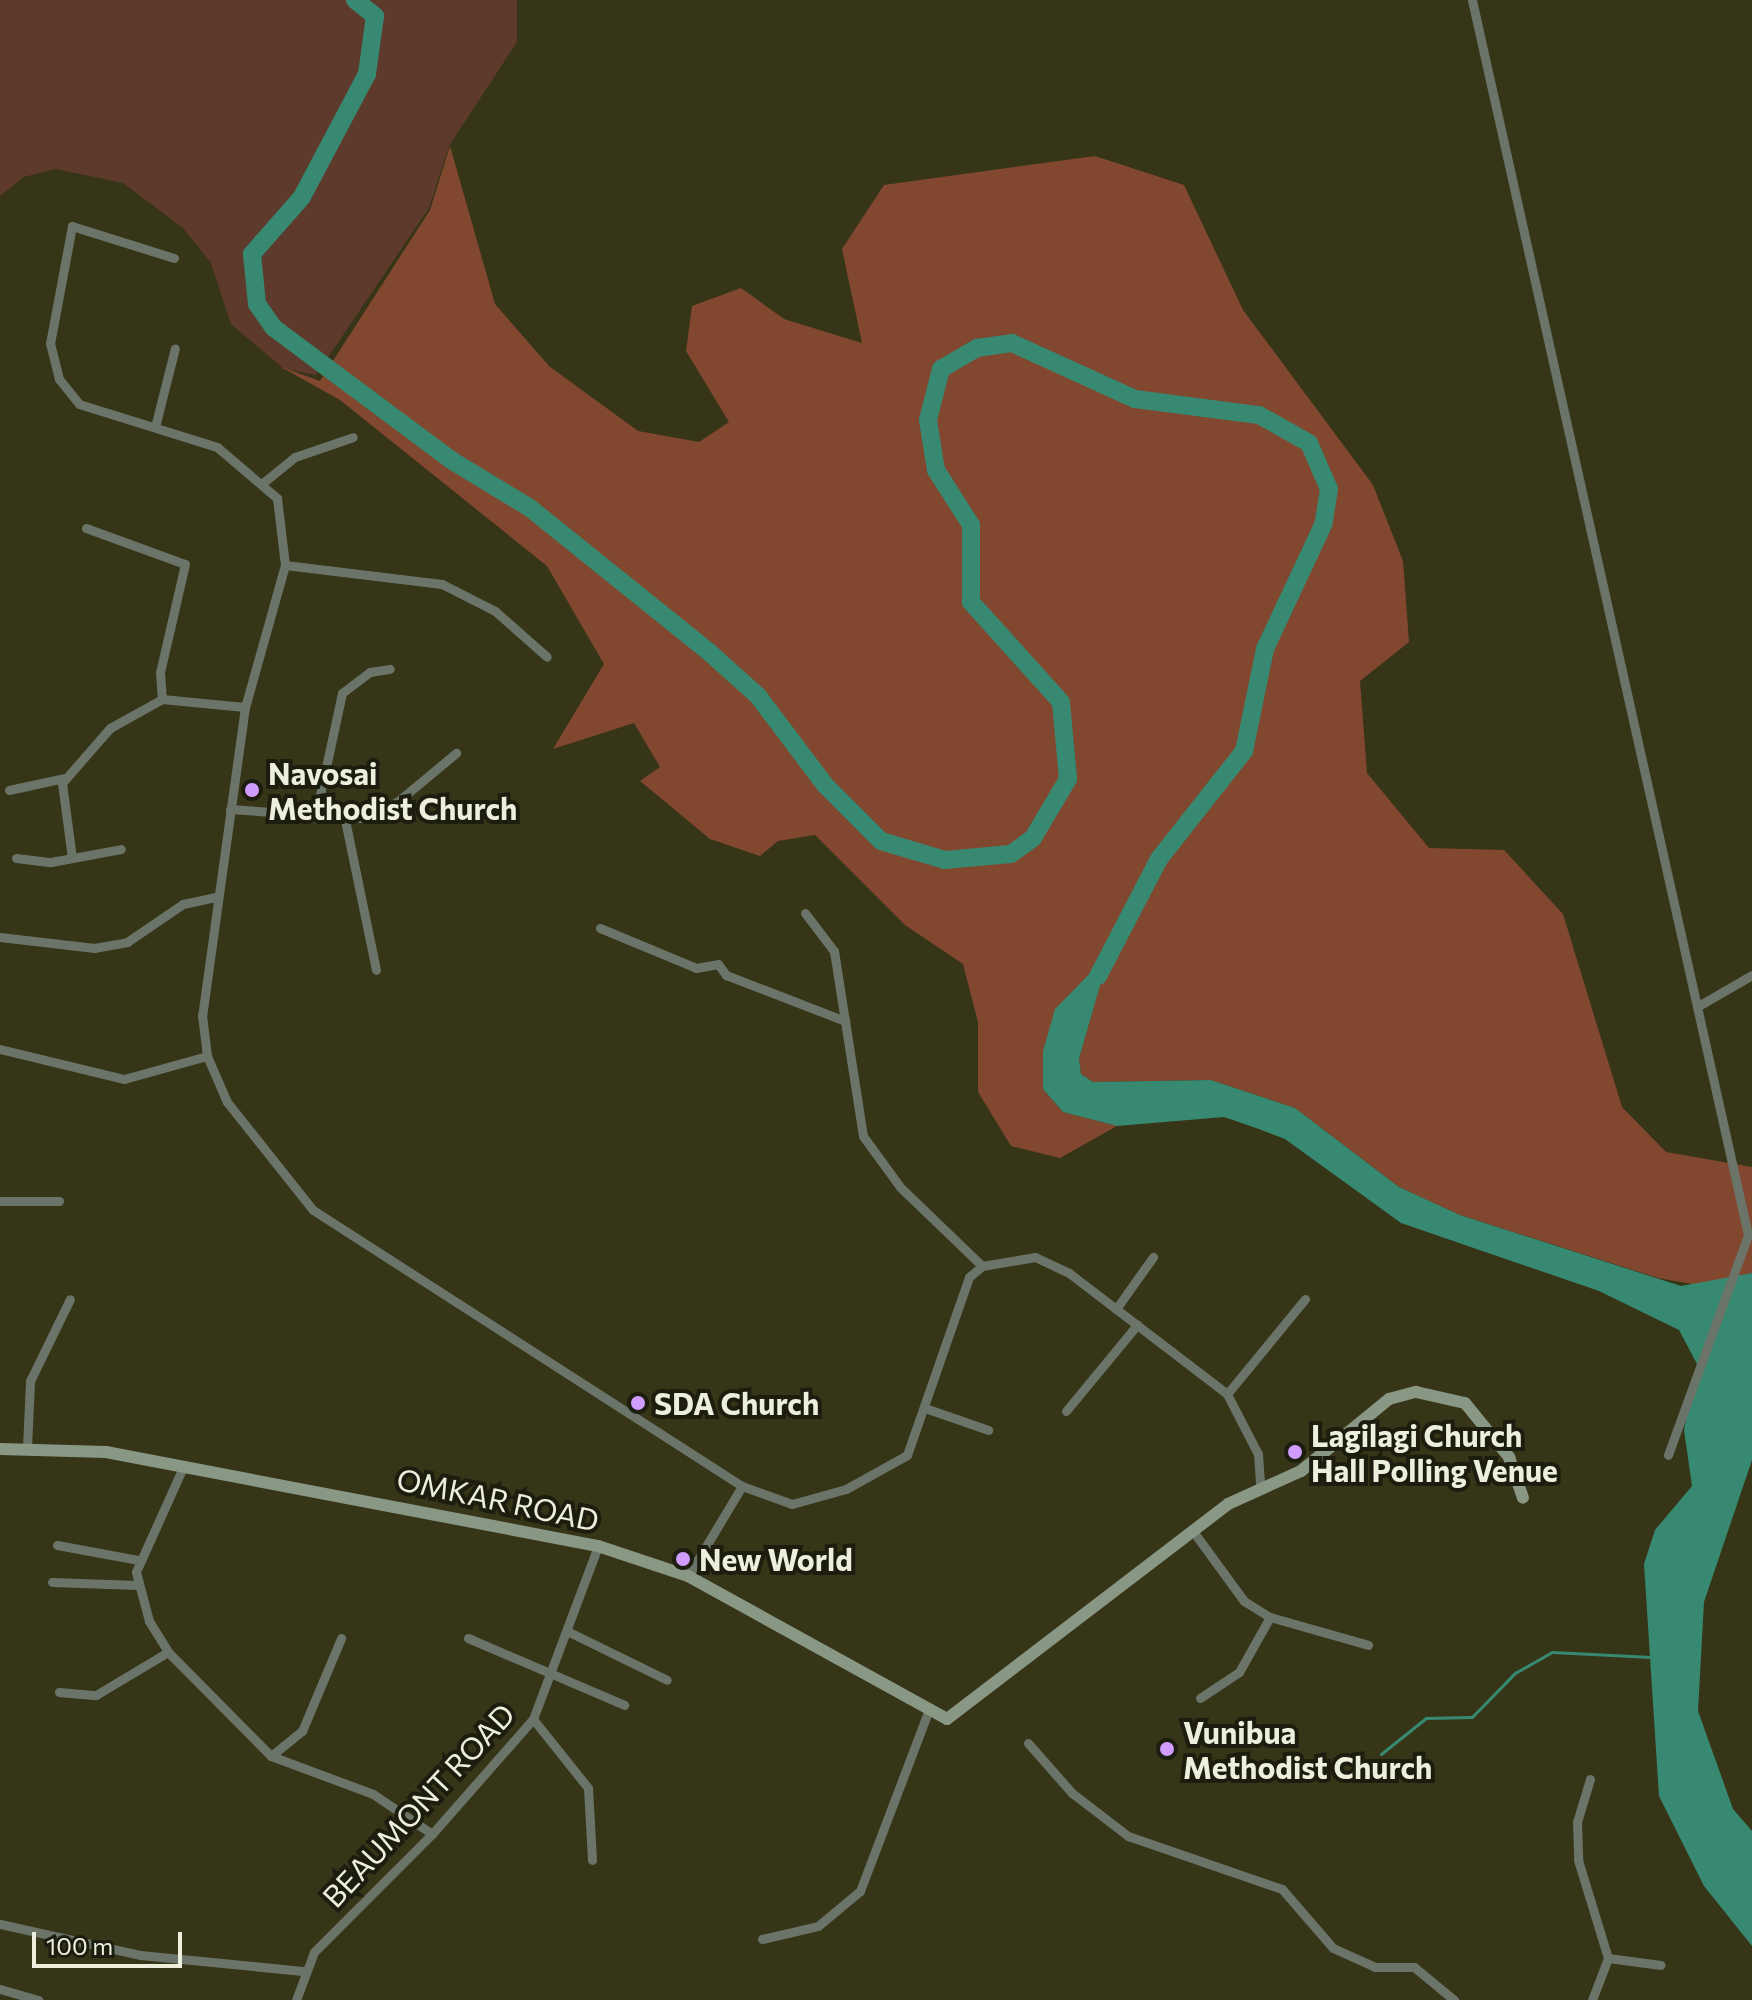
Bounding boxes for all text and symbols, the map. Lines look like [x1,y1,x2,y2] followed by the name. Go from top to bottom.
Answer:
[268,755,517,826] place label: Navosai Methodist Church
[243,781,261,799] marker: Navosai Methodist Church
[654,1385,819,1421] place label: SDA Church
[629,1394,647,1412] marker: SDA Church
[1311,1417,1558,1488] place label: Lagilagi Church Hall Polling Venue
[1286,1443,1304,1461] marker: Lagilagi Church Hall Polling Venue
[394,1460,602,1538] street label: OMKAR ROAD
[699,1541,853,1577] place label: New World
[674,1550,692,1568] marker: New World
[315,1696,521,1914] street label: BEAUMONT ROAD
[1183,1714,1432,1784] place label: Vunibua Methodist Church
[1158,1740,1176,1758] marker: Vunibua Methodist Church
[36,1916,186,1966] scale bar
[46,1931,113,1960] text: 100 m

